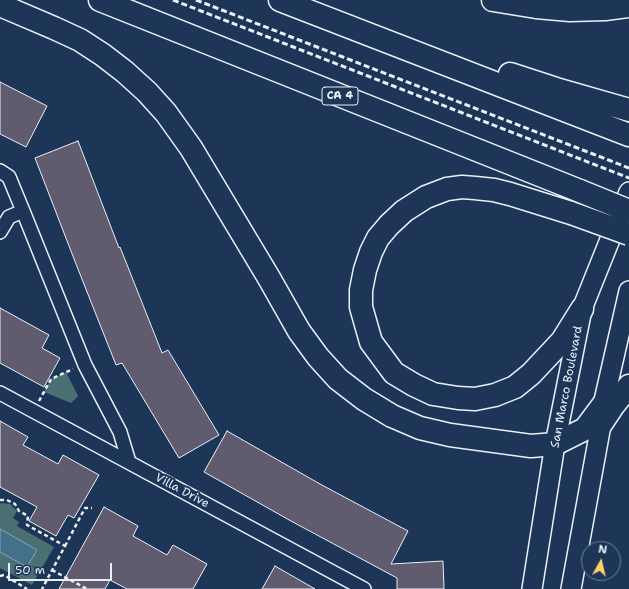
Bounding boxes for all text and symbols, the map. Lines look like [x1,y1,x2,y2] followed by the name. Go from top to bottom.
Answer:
[322,87,358,105] road number: CA 4
[548,325,586,449] street label: San Marco Boulevard
[152,471,212,511] street label: Villa Drive
[581,541,621,581] north arrow
[597,542,608,558] text: N
[10,555,114,581] scale bar
[15,562,45,578] text: 50 m

